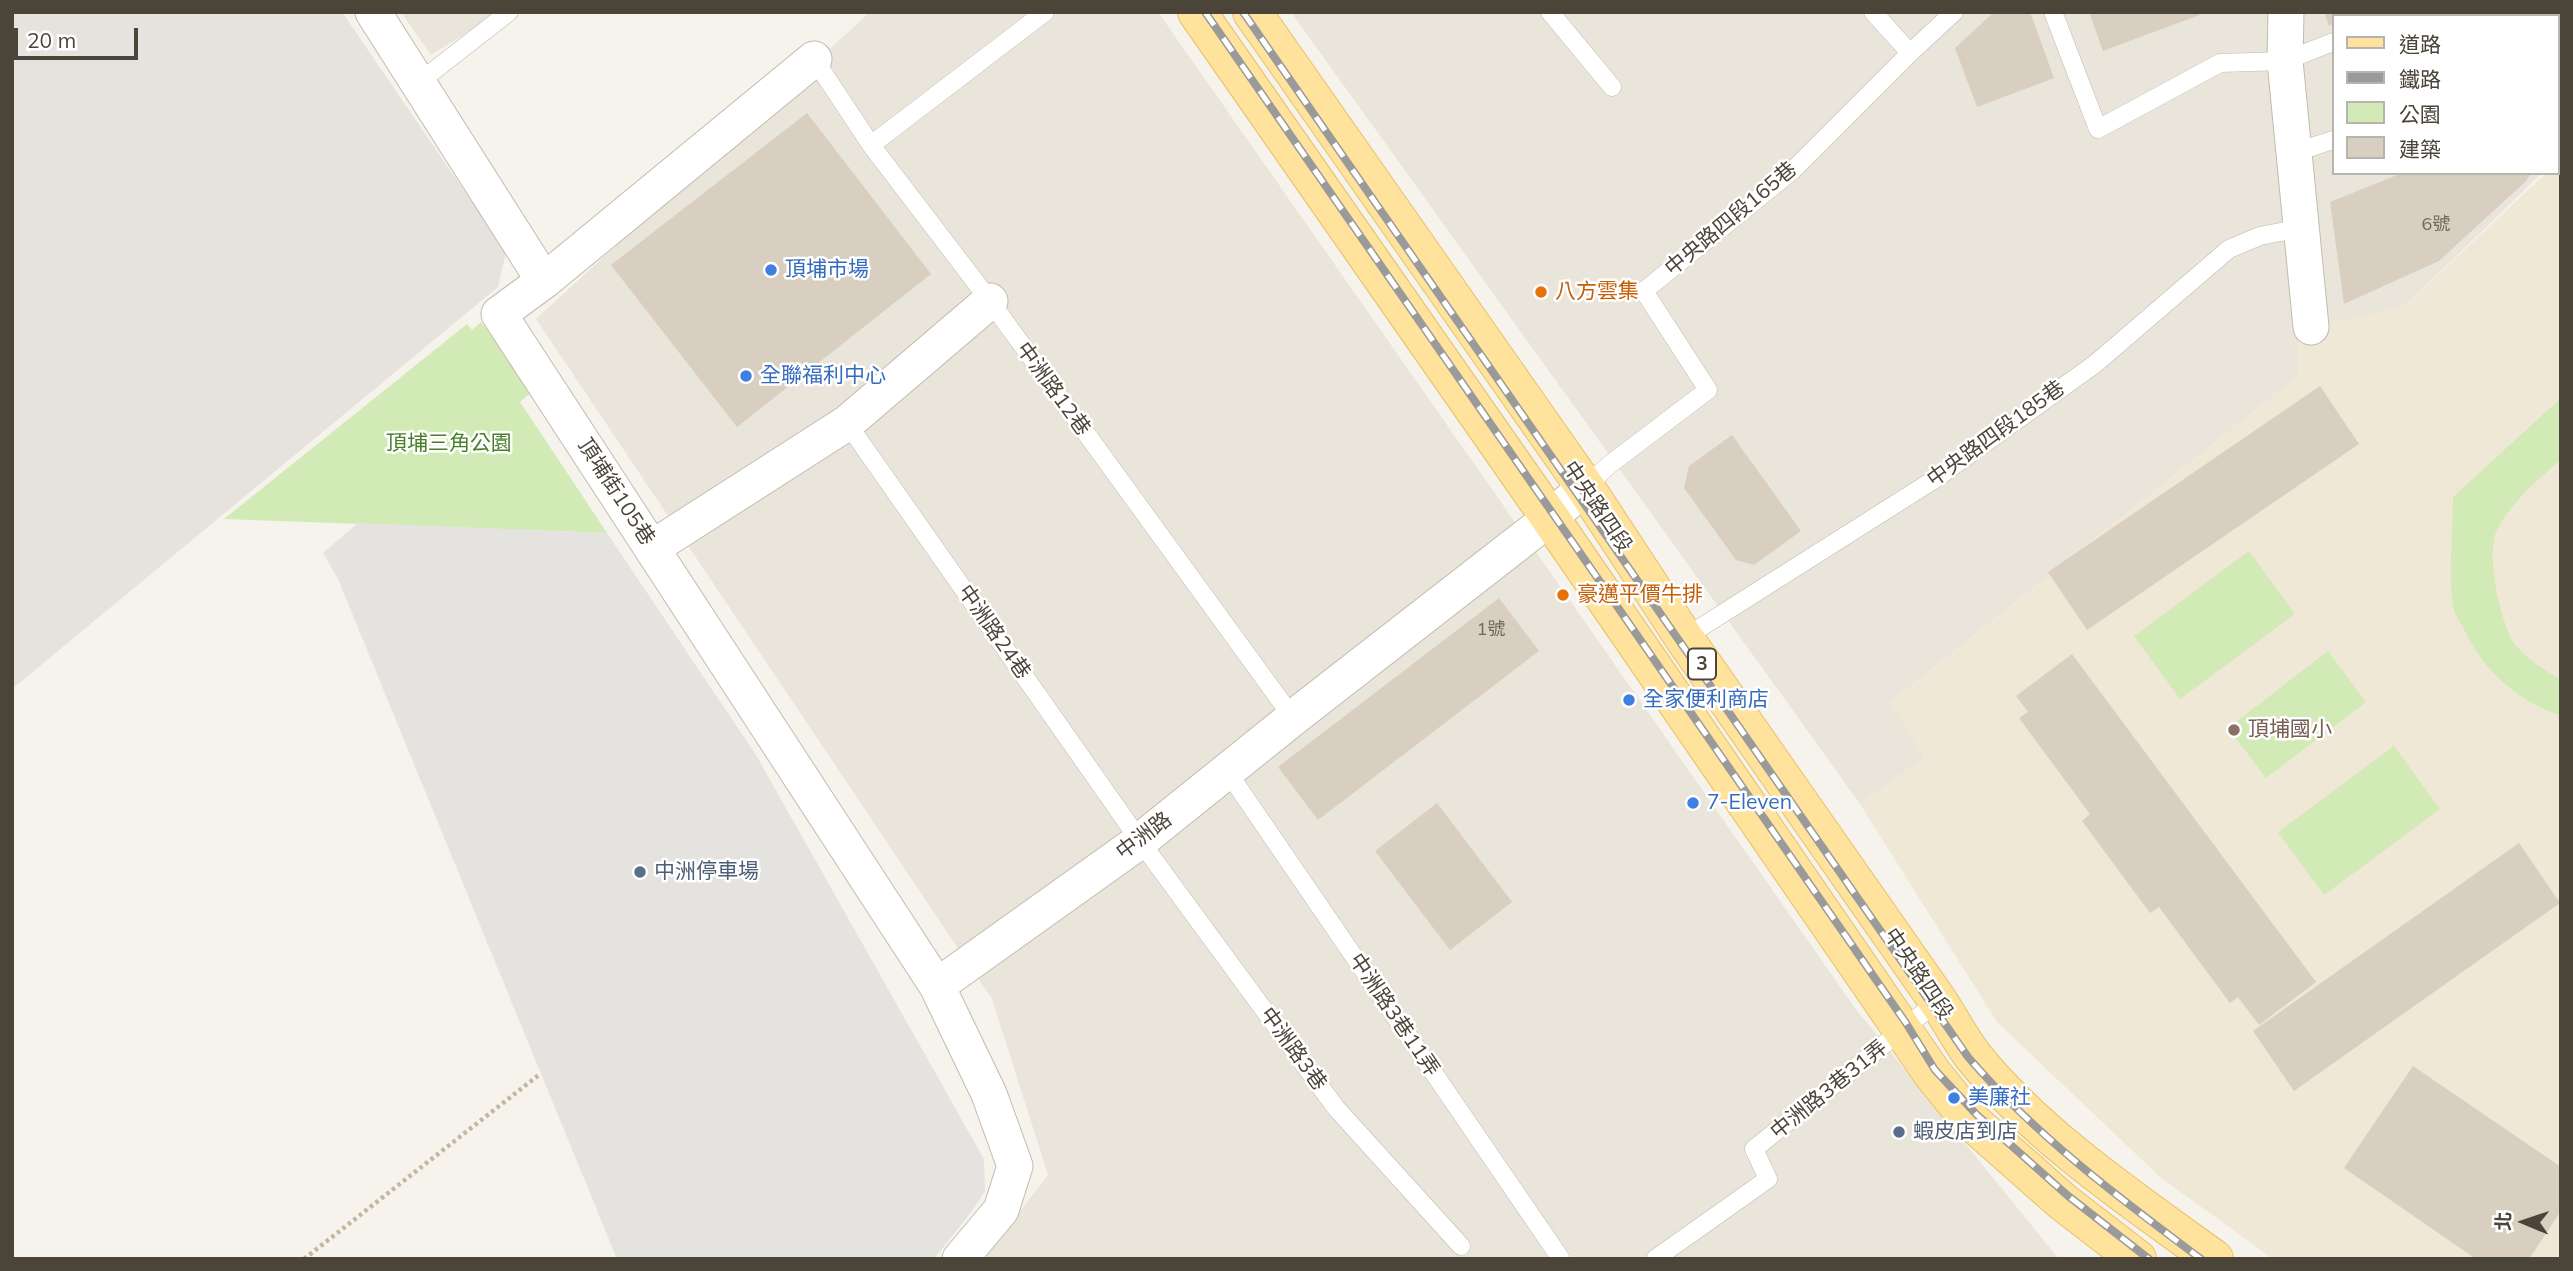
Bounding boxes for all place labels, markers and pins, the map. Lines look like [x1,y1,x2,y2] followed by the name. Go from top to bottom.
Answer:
[785,257,869,283] place label: 頂埔市場
[763,262,779,278] marker: 頂埔市場
[1555,279,1639,305] place label: 八方雲集
[1533,284,1549,300] marker: 八方雲集
[760,363,886,389] place label: 全聯福利中心
[738,368,754,384] marker: 全聯福利中心
[1577,582,1703,608] place label: 豪邁平價牛排
[1555,587,1571,603] marker: 豪邁平價牛排
[1643,687,1769,713] place label: 全家便利商店
[1621,692,1637,708] marker: 全家便利商店
[2248,717,2332,743] place label: 頂埔國小
[2226,722,2242,738] marker: 頂埔國小
[1707,790,1792,816] place label: 7-Eleven
[1685,795,1701,811] marker: 7-Eleven
[654,859,759,885] place label: 中洲停車場
[632,864,648,880] marker: 中洲停車場
[1968,1085,2031,1111] place label: 美廉社
[1946,1090,1962,1106] marker: 美廉社
[1913,1119,2018,1145] place label: 蝦皮店到店
[1891,1124,1907,1140] marker: 蝦皮店到店

